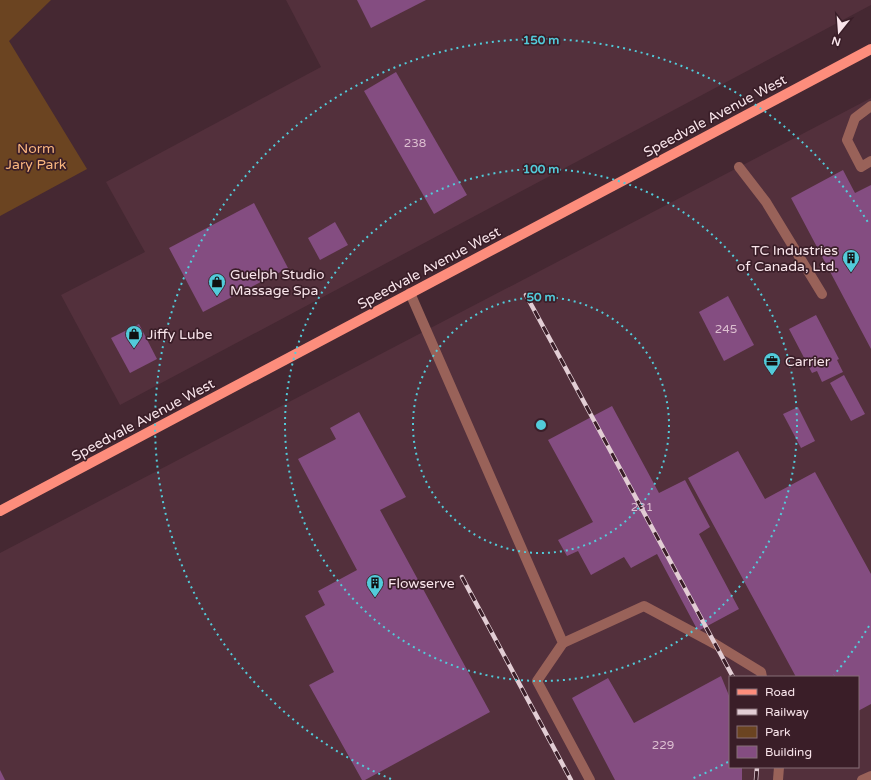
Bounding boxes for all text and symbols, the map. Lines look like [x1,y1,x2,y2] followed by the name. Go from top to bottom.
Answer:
[819,12,859,52] north arrow
[523,33,559,47] text: 150 m
[830,34,842,49] text: N
[641,71,790,161] street label: Speedvale Avenue West
[404,136,426,150] house number: 238
[6,140,67,173] park label: Norm Jary Park
[523,162,559,176] text: 100 m
[355,223,504,313] street label: Speedvale Avenue West
[737,242,838,275] place label: TC Industries of Canada, Ltd.
[841,248,861,273] building icon: TC Industries of Canada, Ltd.
[230,266,325,299] place label: Guelph Studio Massage Spa
[207,272,227,297] shop icon: Guelph Studio Massage Spa
[526,290,556,304] text: 50 m
[715,322,737,336] house number: 245
[124,324,144,349] shop icon: Jiffy Lube
[147,326,212,343] place label: Jiffy Lube
[762,351,782,376] office icon: Carrier
[785,353,831,370] place label: Carrier
[69,375,218,465] street label: Speedvale Avenue West
[534,418,548,432] centre of rings
[631,500,653,514] house number: 231
[365,573,385,598] building icon: Flowserve
[388,575,455,592] place label: Flowserve
[729,676,859,768] legend
[765,685,795,699] text: Road
[765,705,809,719] text: Railway
[765,725,791,739] text: Park
[652,738,674,752] house number: 229
[765,745,812,759] text: Building

